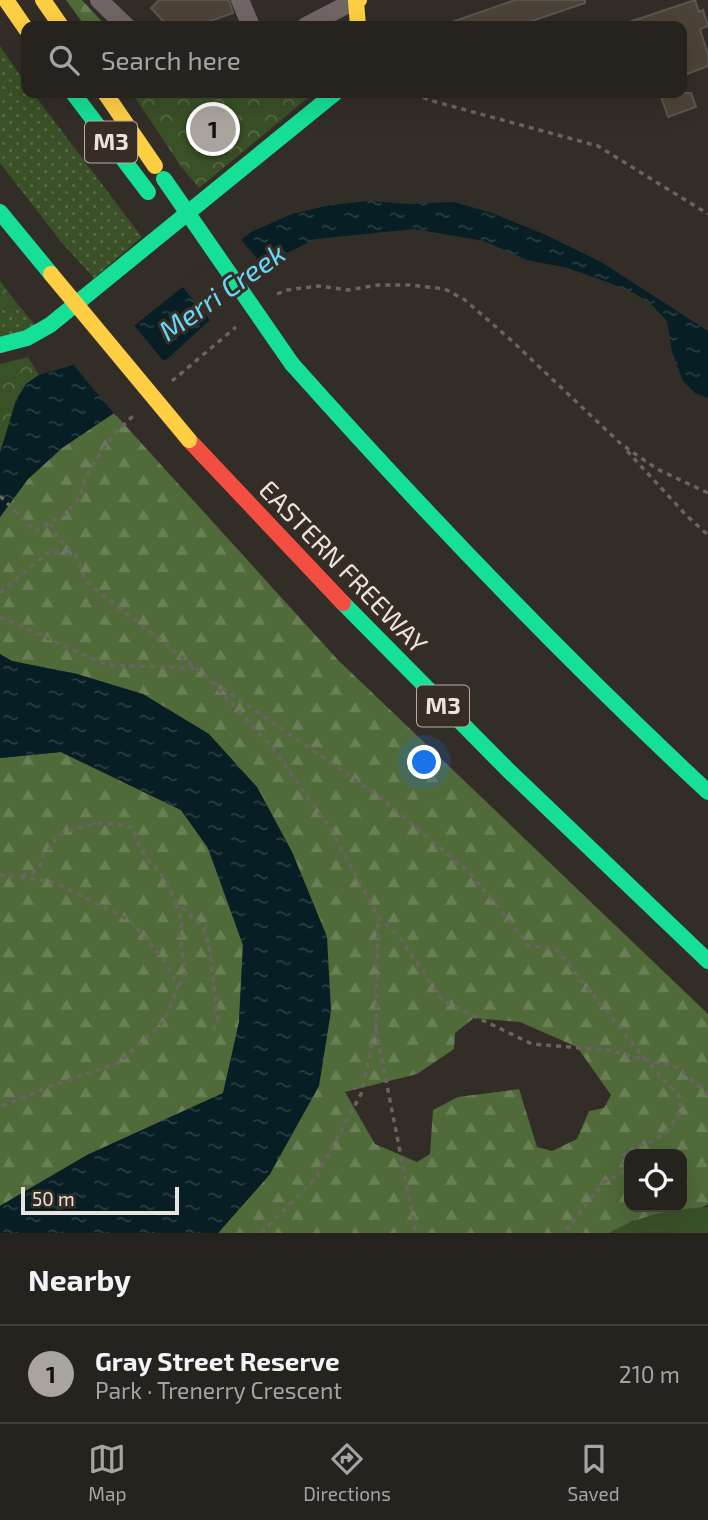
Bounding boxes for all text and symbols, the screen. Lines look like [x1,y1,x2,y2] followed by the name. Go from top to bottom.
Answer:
[21,21,687,98] search box
[45,41,83,79] icon: search
[101,44,241,75] text: Search here
[190,103,236,155] pin: 1
[85,122,137,162] road number: M3
[152,235,291,347] water label: Merri Creek
[254,473,435,659] street label: EASTERN FREEWAY
[417,686,469,726] road number: M3
[407,745,441,779] your location
[624,1149,687,1212] map controls
[624,1149,687,1212] button: locate
[21,1184,178,1216] scale bar
[32,1187,75,1210] text: 50 m
[28,1261,131,1297] text: Nearby
[95,1345,340,1376] text: Gray Street Reserve
[46,1360,56,1388] text: 1
[619,1360,680,1388] text: 210 m
[95,1376,342,1404] text: Park · Trenerry Crescent
[88,1440,126,1505] tab: Map
[303,1440,391,1505] tab: Directions
[567,1440,620,1505] tab: Saved

